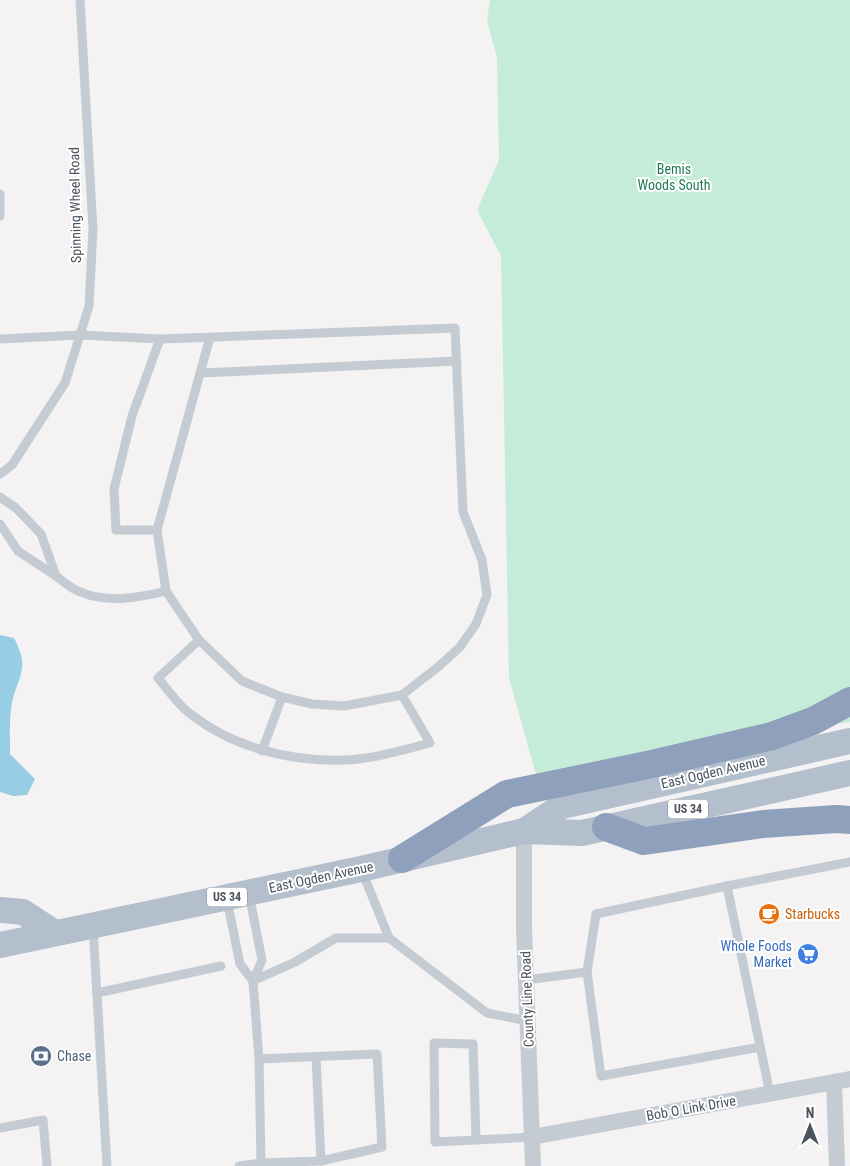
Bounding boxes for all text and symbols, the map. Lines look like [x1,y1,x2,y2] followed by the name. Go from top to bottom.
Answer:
[66,147,84,263] street label: Spinning Wheel Road
[637,161,711,193] park label: Bemis Woods South
[659,752,767,792] street label: East Ogden Avenue
[668,800,708,819] road number: US 34
[267,858,375,896] street label: East Ogden Avenue
[207,888,247,906] road number: US 34
[757,902,781,926] cafe icon: Starbucks
[785,906,840,922] place label: Starbucks
[721,938,792,970] place label: Whole Foods Market
[796,942,820,966] supermarket icon: Whole Foods Market
[517,951,537,1047] street label: County Line Road
[29,1044,53,1068] bank icon: Chase
[57,1048,92,1064] place label: Chase
[645,1092,737,1124] street label: Bob O Link Drive
[785,1101,835,1151] north arrow
[806,1105,814,1121] text: N

